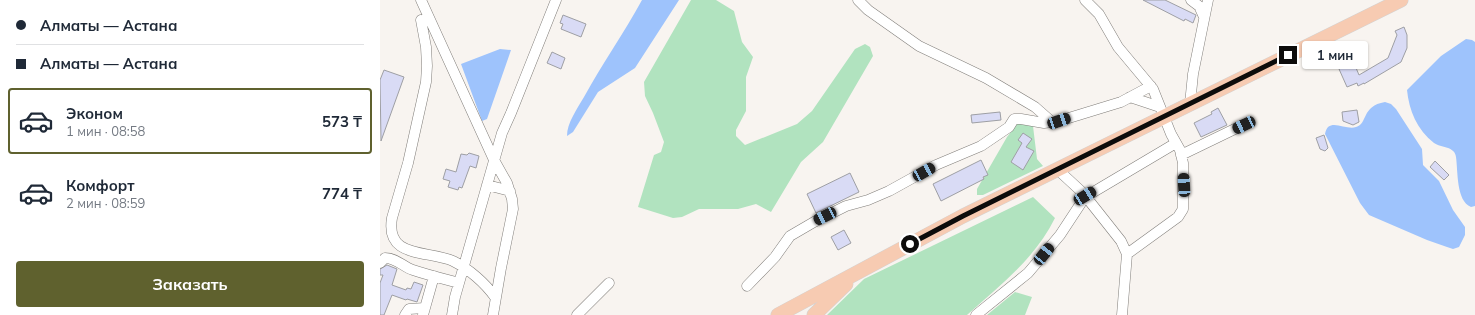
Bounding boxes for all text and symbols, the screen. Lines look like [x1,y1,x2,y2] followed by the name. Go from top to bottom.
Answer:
[40,16,177,35] text: Алматы — Астана
[1302,41,1368,69] callout: 1 мин
[1279,46,1297,64] route end
[1317,47,1353,63] text: 1 мин
[40,54,177,73] text: Алматы — Астана
[18,103,54,139] icon: car
[66,104,123,123] text: Эконом
[1046,111,1072,131] car
[322,112,362,131] text: 573 ₸
[1231,114,1257,136] car
[66,123,145,139] text: 1 мин · 08:58
[911,161,937,183] car
[1177,173,1191,197] car
[18,175,54,211] icon: car
[66,176,135,195] text: Комфорт
[322,184,362,203] text: 774 ₸
[1072,185,1098,207] car
[66,195,145,211] text: 2 мин · 08:59
[812,205,838,227] car
[901,235,919,253] route start
[1032,241,1056,267] car
[16,261,364,307] button: Заказать

